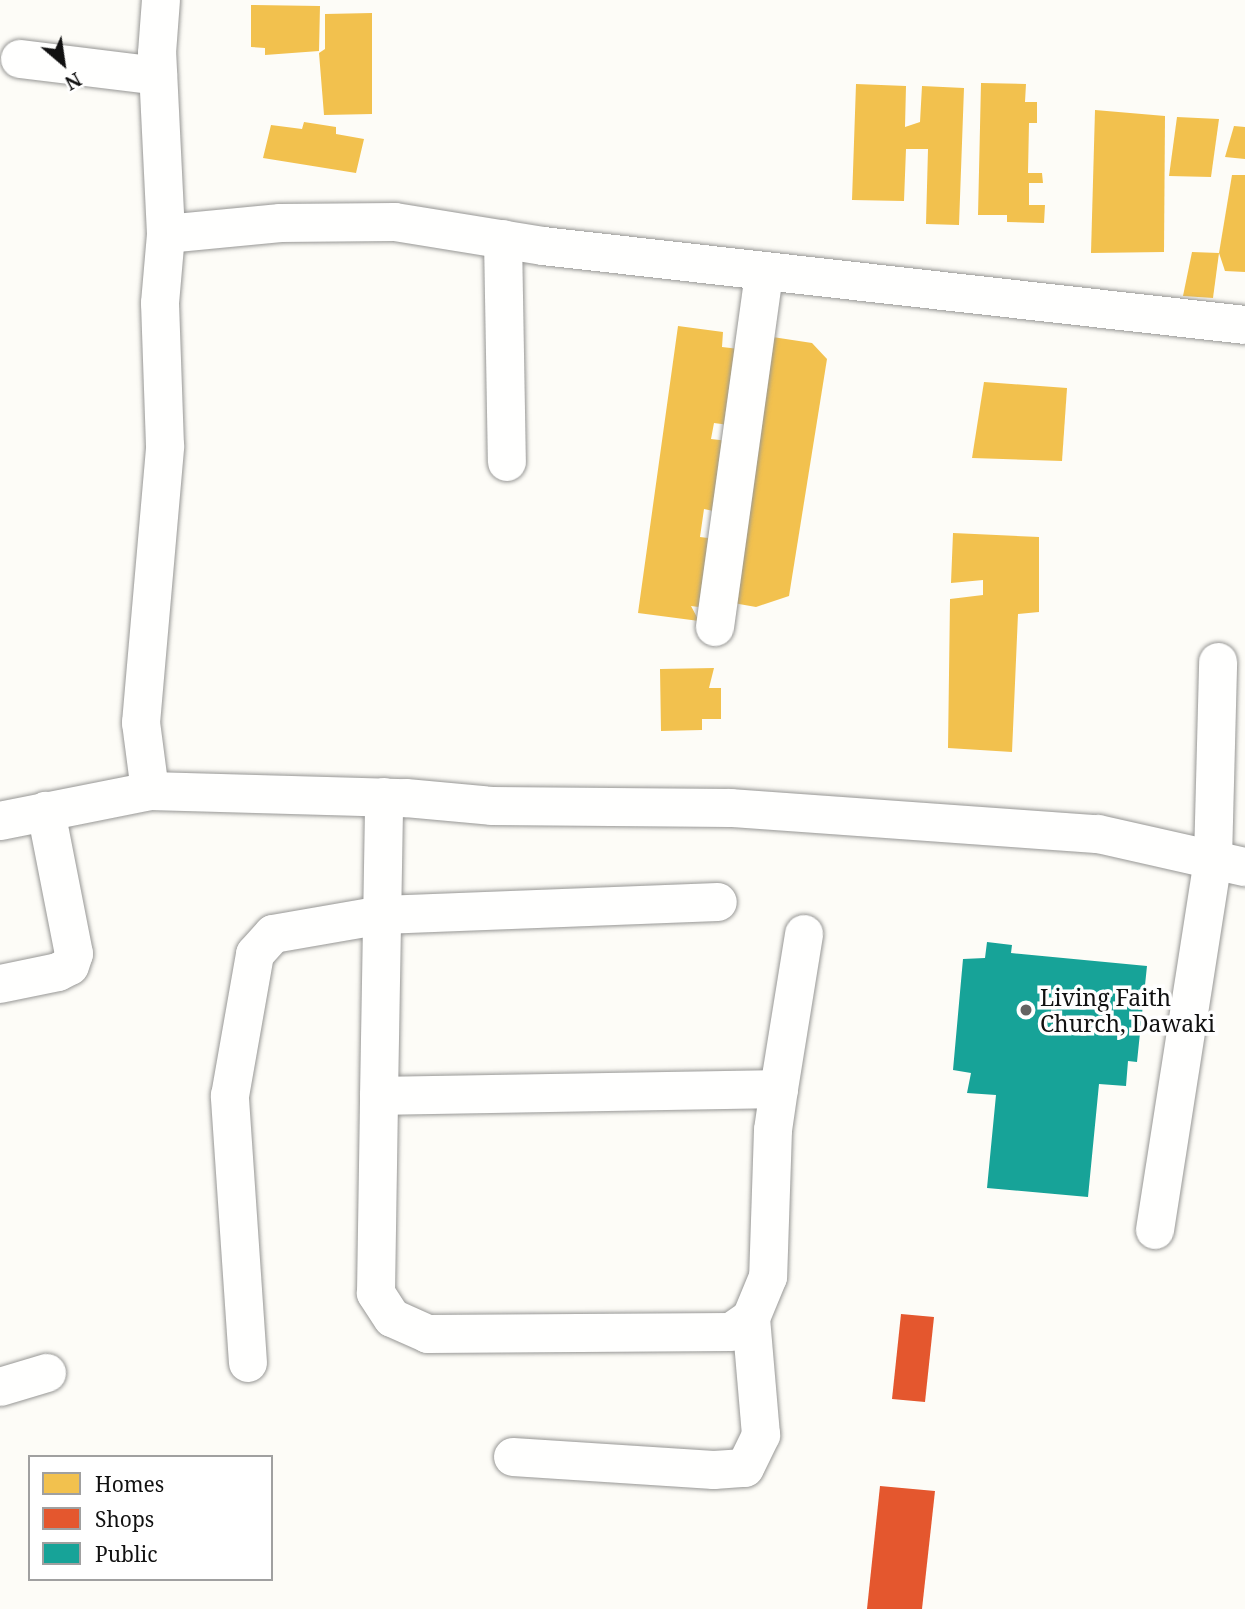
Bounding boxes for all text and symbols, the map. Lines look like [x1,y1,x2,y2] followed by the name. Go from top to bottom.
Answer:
[28,28,98,98] north arrow
[60,66,86,96] text: N
[1040,983,1215,1037] place label: Living Faith Church, Dawaki
[1018,1002,1034,1018] marker: Living Faith Church, Dawaki
[28,1455,273,1581] legend
[95,1470,164,1498] text: Homes
[95,1505,154,1533] text: Shops
[95,1540,157,1568] text: Public

